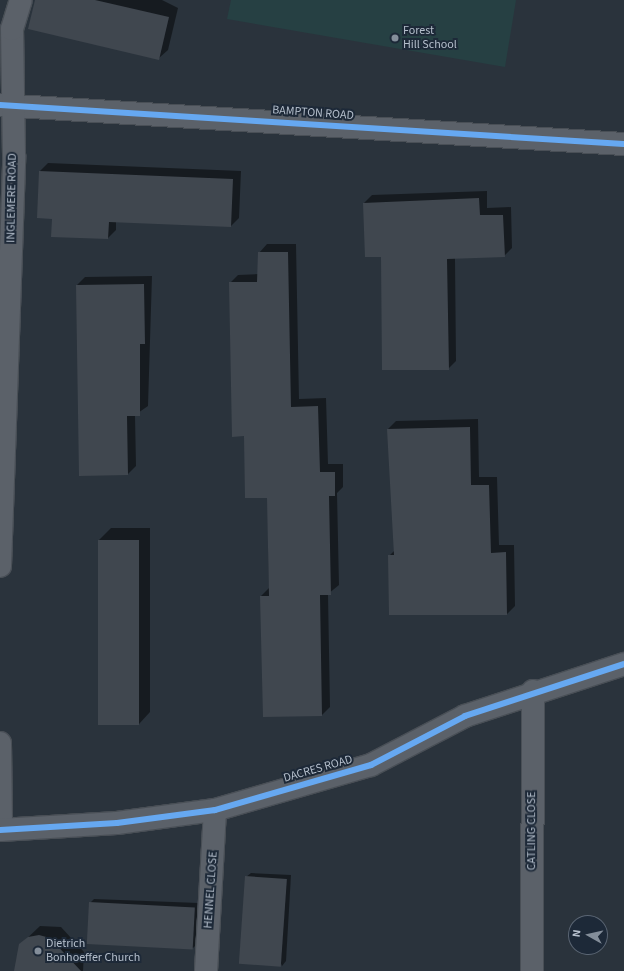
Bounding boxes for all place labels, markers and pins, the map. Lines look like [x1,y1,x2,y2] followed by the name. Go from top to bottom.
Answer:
[403,24,457,52] place label: Forest Hill School
[390,33,400,43] marker: Forest Hill School
[46,937,140,965] place label: Dietrich Bonhoeffer Church
[33,946,43,956] marker: Dietrich Bonhoeffer Church

